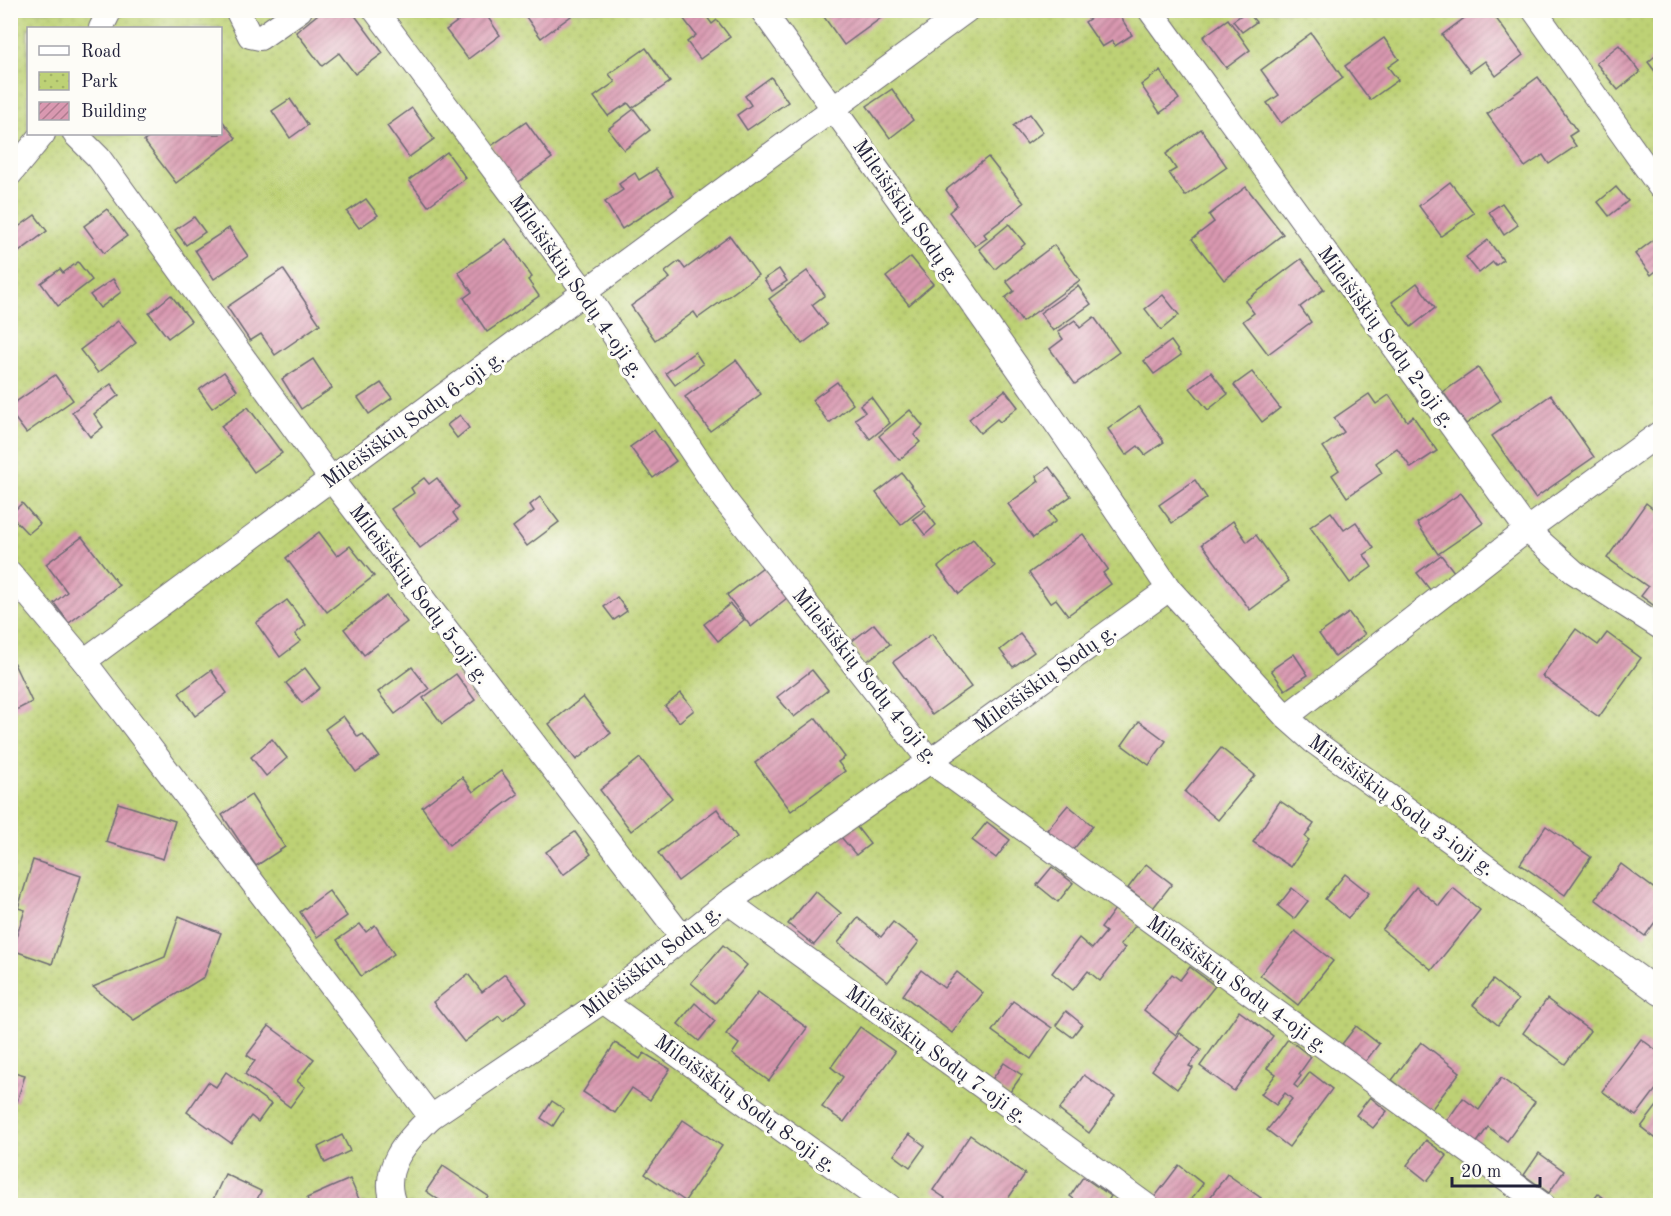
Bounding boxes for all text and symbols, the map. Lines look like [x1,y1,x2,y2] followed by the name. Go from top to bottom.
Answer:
[27,27,222,135] legend
[81,43,121,61] text: Road
[81,73,118,91] text: Park
[81,103,147,121] text: Building
[848,136,963,288] street label: Mileišiškių Sodų g.
[504,191,647,383] street label: Mileišiškių Sodų 4-oji g.
[1313,243,1459,433] street label: Mileišiškių Sodų 2-oji g.
[319,347,509,493] street label: Mileišiškių Sodų 6-oji g.
[344,501,493,689] street label: Mileišiškių Sodų 5-oji g.
[788,585,942,769] street label: Mileišiškių Sodų 4-oji g.
[971,621,1121,738] street label: Mileišiškių Sodų g.
[1304,732,1498,881] street label: Mileišiškių Sodų 3-ioji g.
[578,901,726,1023] street label: Mileišiškių Sodų g.
[1142,912,1332,1058] street label: Mileišiškių Sodų 4-oji g.
[841,982,1031,1128] street label: Mileišiškių Sodų 7-oji g.
[650,1031,840,1177] street label: Mileišiškių Sodų 8-oji g.
[1452,1150,1540,1188] scale bar
[1461,1163,1501,1181] text: 20 m

